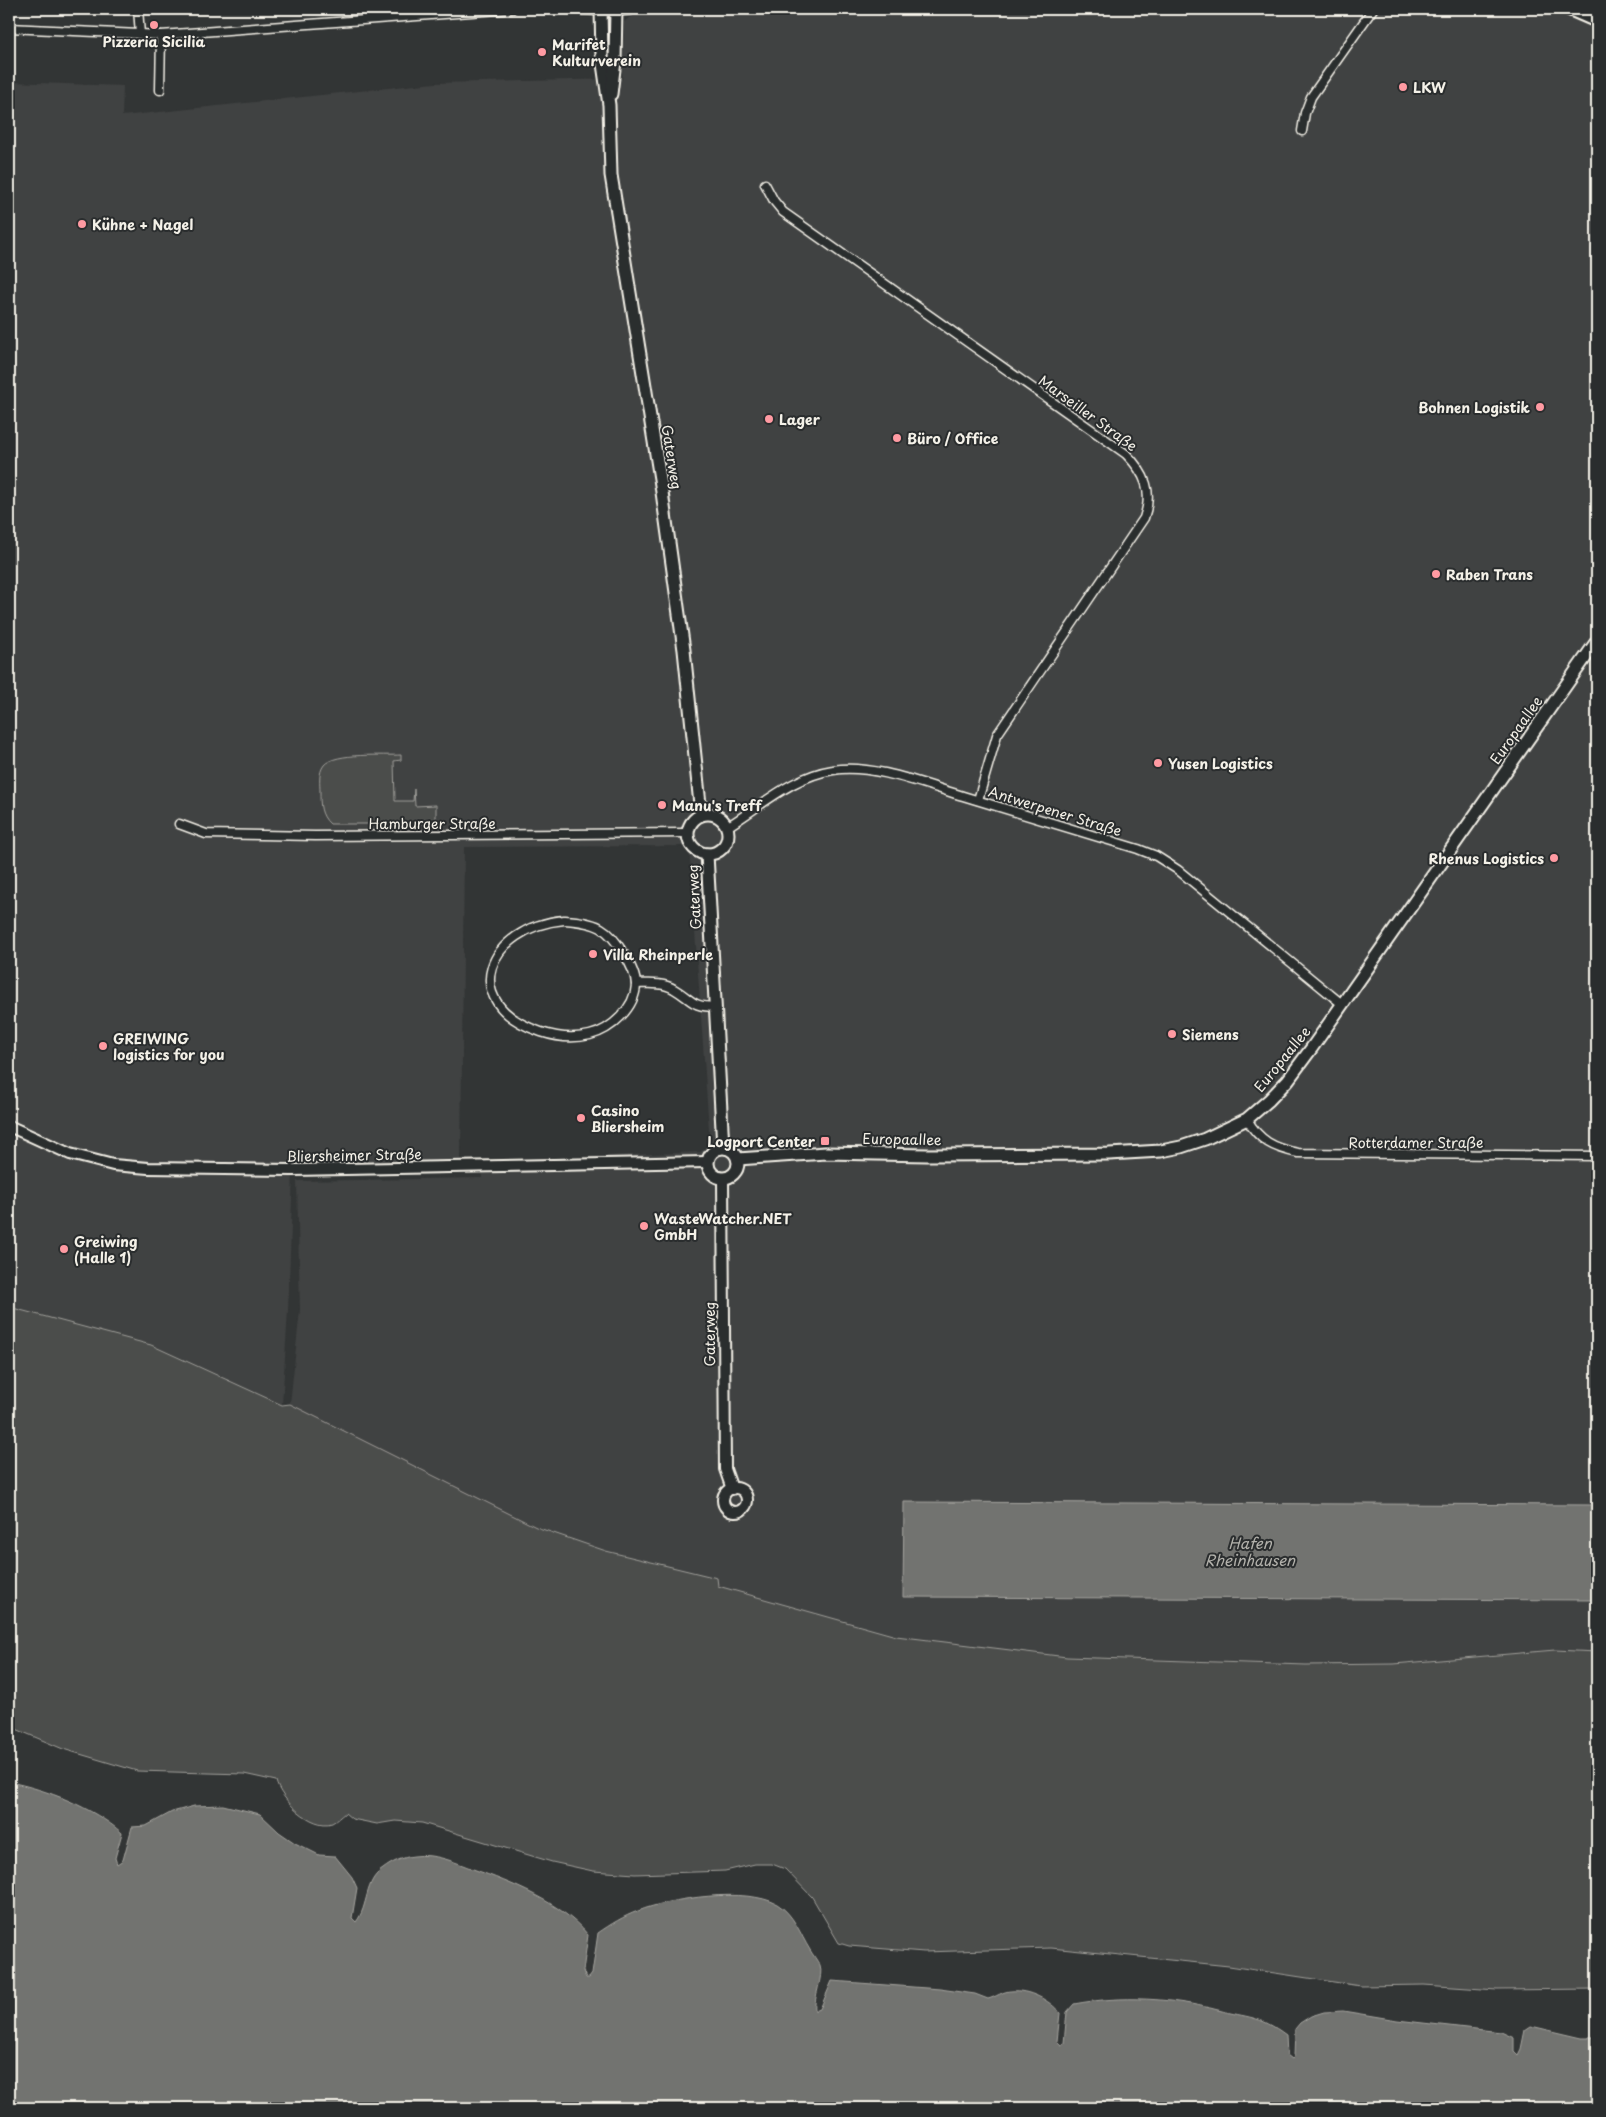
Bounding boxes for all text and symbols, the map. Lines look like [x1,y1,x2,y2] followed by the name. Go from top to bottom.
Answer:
[148,19,160,31] marker: Pizzeria Sicilia
[103,31,206,52] place label: Pizzeria Sicilia
[552,34,641,71] place label: Marifet Kulturverein
[536,46,548,58] marker: Marifet Kulturverein
[1413,77,1446,98] place label: LKW
[1397,81,1409,93] marker: LKW
[92,214,193,235] place label: Kühne + Nagel
[76,218,88,230] marker: Kühne + Nagel
[1034,370,1142,456] street label: Marseiller Straße
[1418,397,1531,418] place label: Bohnen Logistik
[1534,401,1546,413] marker: Bohnen Logistik
[779,409,821,430] place label: Lager
[763,413,775,425] marker: Lager
[657,423,687,491] street label: Gaterweg
[907,428,999,449] place label: Büro / Office
[891,432,903,444] marker: Büro / Office
[1446,564,1533,585] place label: Raben Trans
[1430,568,1442,580] marker: Raben Trans
[1485,691,1548,768] street label: Europaallee
[1168,753,1273,774] place label: Yusen Logistics
[1152,757,1164,769] marker: Yusen Logistics
[986,781,1124,841] street label: Antwerpener Straße
[672,795,763,816] place label: Manu's Treff
[656,799,668,811] marker: Manu's Treff
[368,813,496,834] street label: Hamburger Straße
[1428,848,1544,869] place label: Rhenus Logistics
[1548,852,1560,864] marker: Rhenus Logistics
[682,864,706,930] street label: Gaterweg
[603,944,713,965] place label: Villa Rheinperle
[587,948,599,960] marker: Villa Rheinperle
[1249,1021,1315,1096] street label: Europaallee
[1182,1024,1239,1045] place label: Siemens
[113,1028,225,1065] place label: GREIWING logistics for you
[1166,1028,1178,1040] marker: Siemens
[97,1040,109,1052] marker: GREIWING logistics for you
[591,1100,664,1137] place label: Casino Bliersheim
[575,1112,587,1124] marker: Casino Bliersheim
[862,1128,942,1150] street label: Europaallee
[707,1131,816,1152] place label: Logport Center
[1349,1132,1483,1153] street label: Rotterdamer Straße
[819,1135,831,1147] marker: Logport Center
[286,1143,422,1167] street label: Bliersheimer Straße
[654,1208,792,1245] place label: WasteWatcher.NET GmbH
[638,1220,650,1232] marker: WasteWatcher.NET GmbH
[74,1231,137,1268] place label: Greiwing (Halle 1)
[58,1243,70,1255] marker: Greiwing (Halle 1)
[699,1302,720,1366] street label: Gaterweg
[1205,1531,1296,1571] water label: Hafen Rheinhausen

